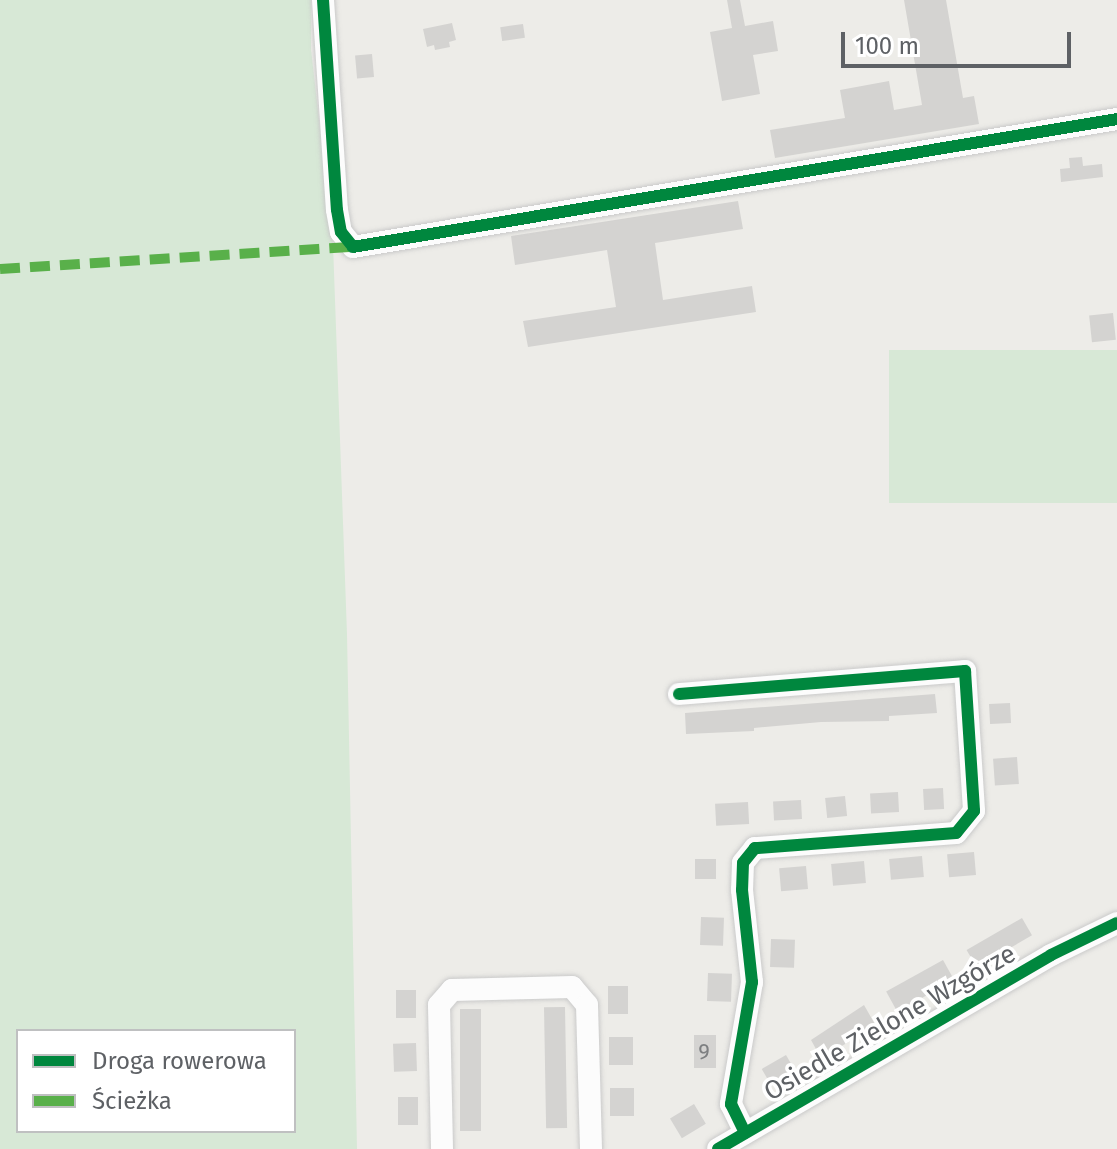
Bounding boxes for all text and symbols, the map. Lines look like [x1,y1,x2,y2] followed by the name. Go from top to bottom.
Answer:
[845,16,1075,66] scale bar
[855,32,919,60] text: 100 m
[759,938,1021,1108] street label: Osiedle Zielone Wzgórze
[16,1029,296,1133] legend
[698,1039,710,1065] house number: 9
[92,1047,267,1075] text: Droga rowerowa
[92,1087,172,1115] text: Ścieżka

